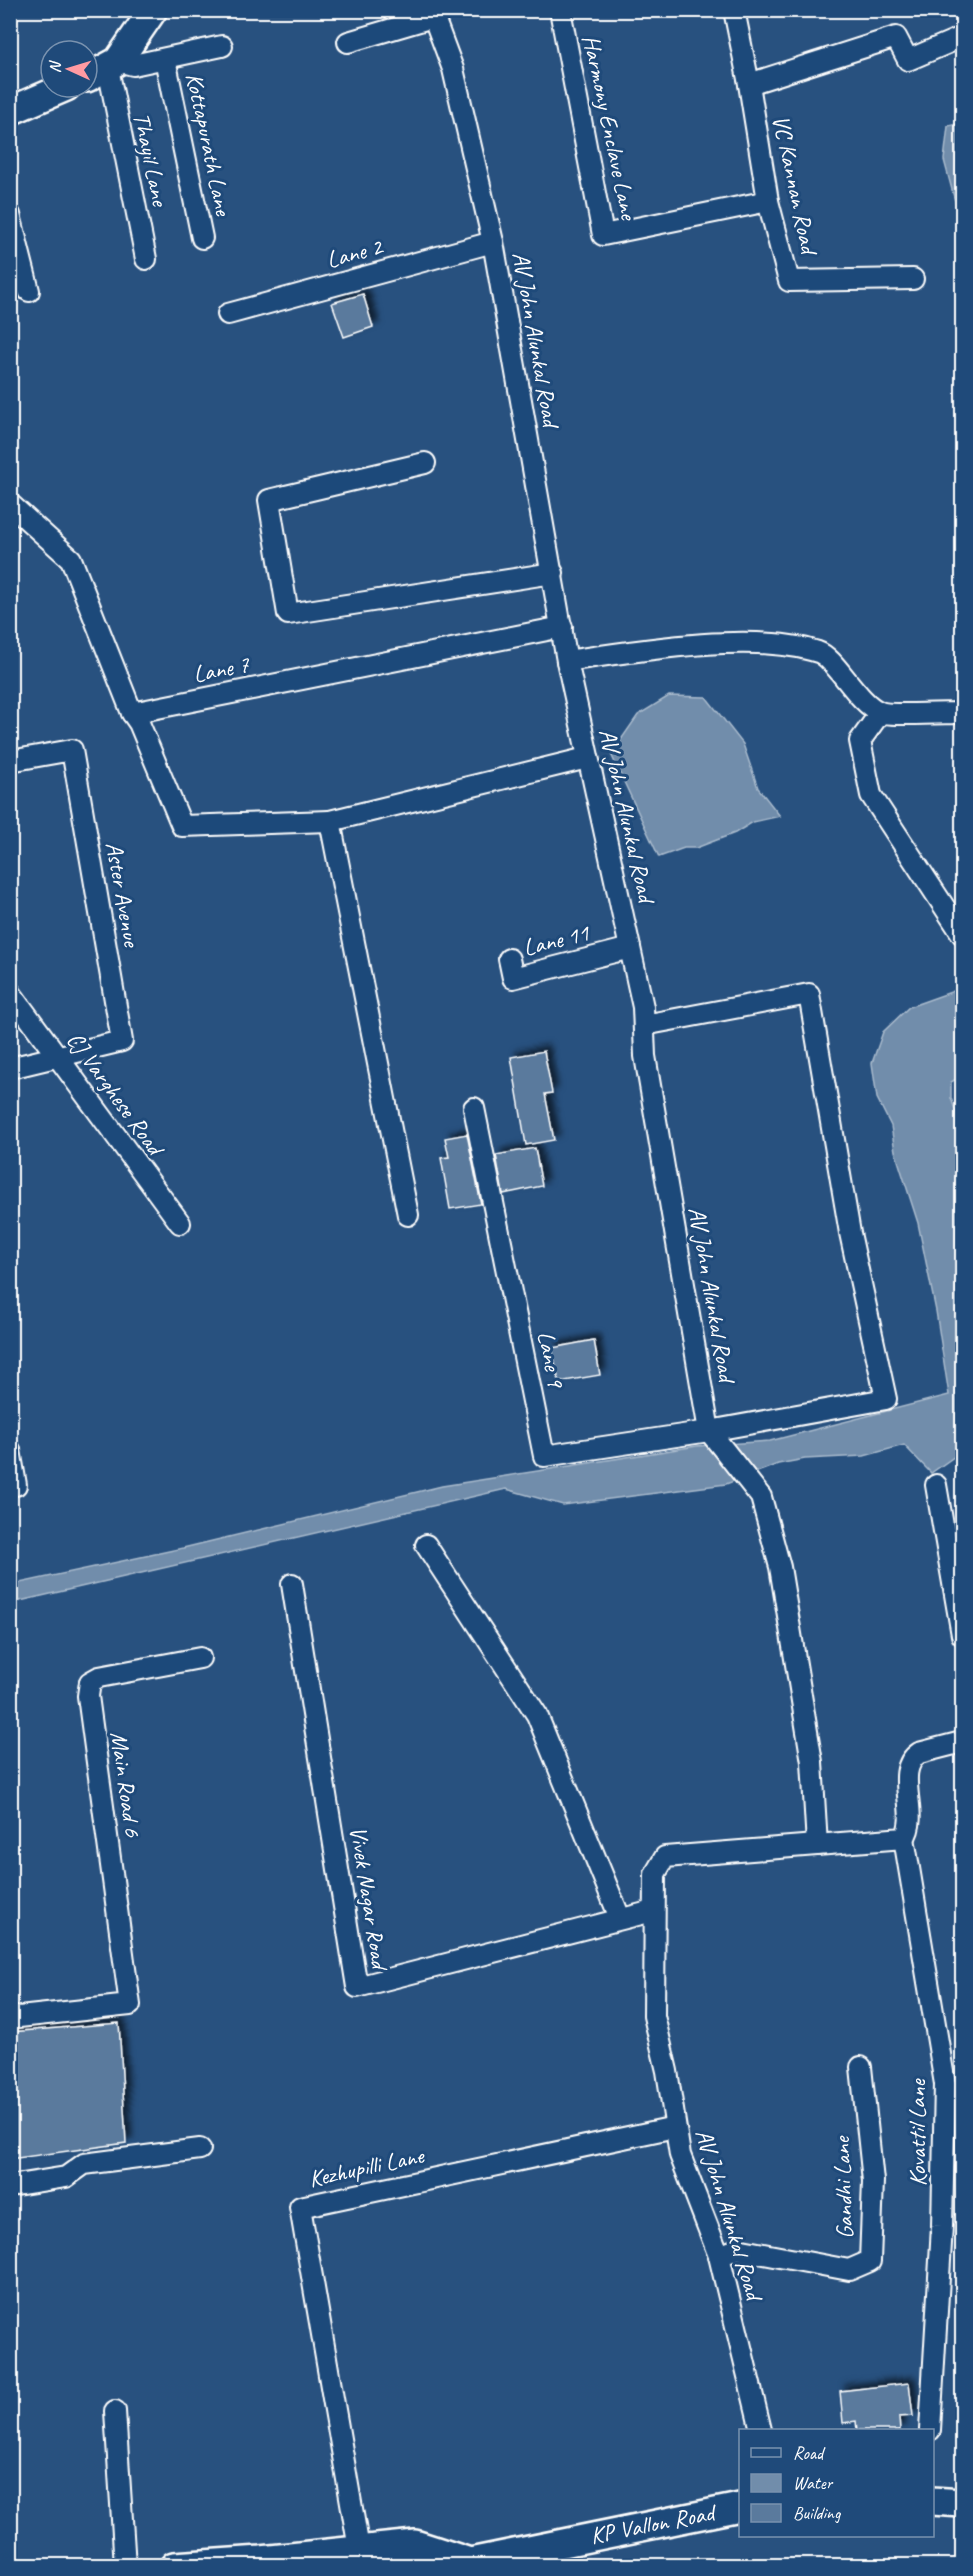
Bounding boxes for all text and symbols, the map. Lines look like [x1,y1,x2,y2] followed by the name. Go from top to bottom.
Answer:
[576,32,645,224] street label: Harmony Enclave Lane
[39,39,99,99] north arrow
[45,59,66,74] text: N
[179,70,239,220] street label: Kottapurath Lane
[127,110,176,210] street label: Thayil Lane
[766,112,825,259] street label: VC Kannan Road
[323,231,387,275] street label: Lane 2
[506,249,567,432] street label: AV John Alunkal Road
[191,649,252,689] street label: Lane 7
[593,726,662,908] street label: AV John Alunkal Road
[99,839,147,951] street label: Aster Avenue
[520,917,593,963] street label: Lane 11
[60,1026,172,1163] street label: CJ Varghese Road
[682,1204,743,1387] street label: AV John Alunkal Road
[531,1329,571,1391] street label: Lane 9
[104,1730,148,1840] street label: Main Road 6
[343,1824,396,1974] street label: Vivek Nagar Road
[902,2078,932,2186] street label: Kovattil Lane
[689,2125,770,2306] street label: AV John Alunkal Road
[826,2134,860,2240] street label: Gandhi Lane
[306,2140,428,2194] street label: Kezhupilli Lane
[739,2429,934,2537] legend
[793,2442,826,2464] text: Road
[793,2472,834,2494] text: Water
[588,2497,720,2551] street label: KP Vallon Road
[793,2502,842,2524] text: Building

